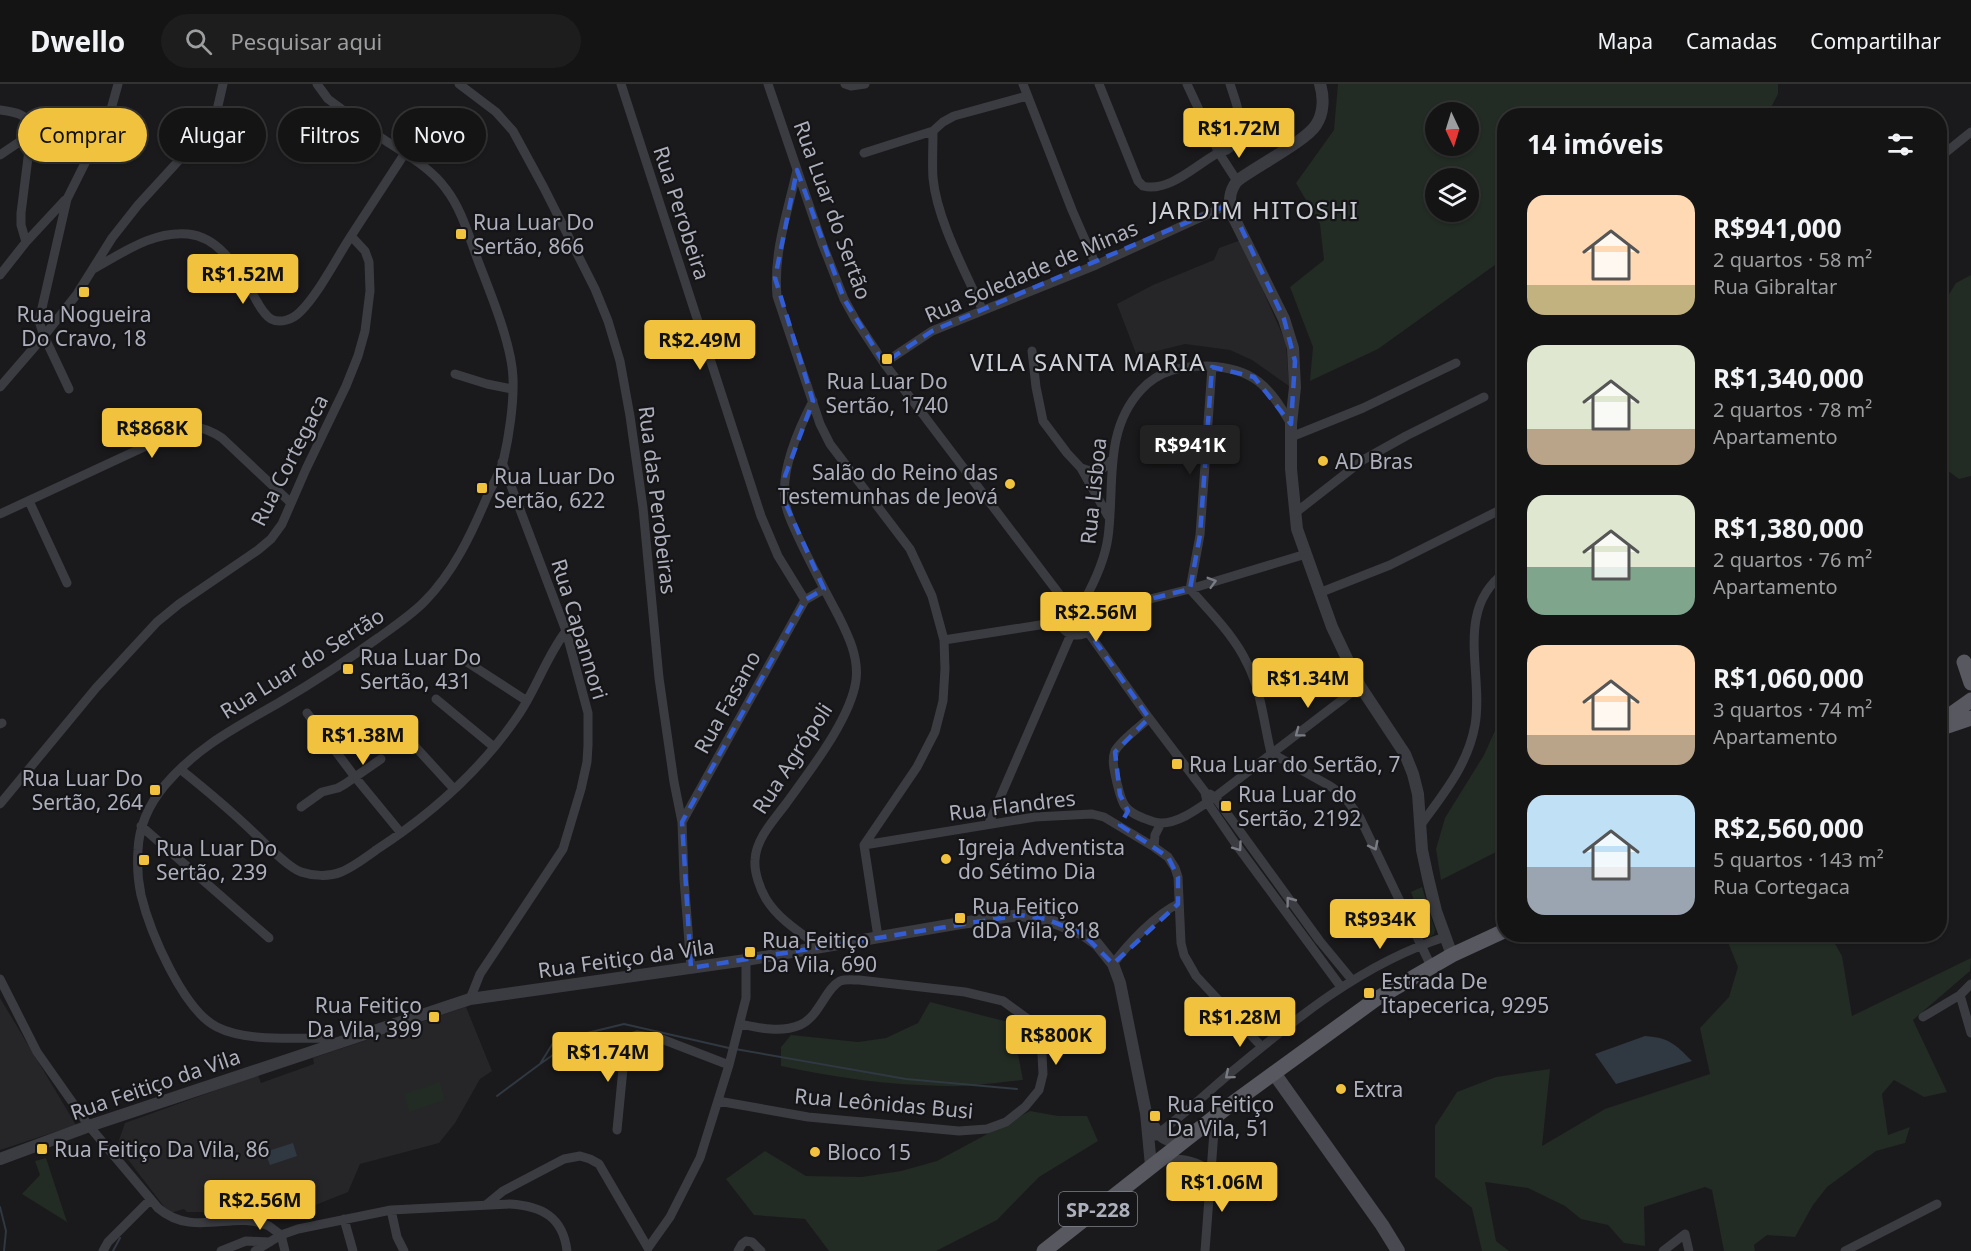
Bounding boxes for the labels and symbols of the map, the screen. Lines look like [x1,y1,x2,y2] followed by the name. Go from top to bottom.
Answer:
[1425,102,1479,156] north arrow
[1184,108,1294,159] pin: R$1.72M
[788,117,878,303] street label: Rua Luar do Sertão
[647,143,717,283] street label: Rua Perobeira
[1149,193,1359,226] district label: JARDIM HITOSHI
[473,208,594,260] place label: Rua Luar Do Sertão, 866
[920,213,1142,329] street label: Rua Soledade de Minas
[454,227,468,241] marker: Rua Luar Do Sertão, 866
[188,254,298,305] pin: R$1.52M
[77,285,91,299] marker: Rua Nogueira Do Cravo, 18
[16,300,152,352] place label: Rua Nogueira Do Cravo, 18
[645,320,755,371] pin: R$2.49M
[970,345,1206,378] district label: VILA SANTA MARIA
[880,352,894,366] marker: Rua Luar Do Sertão, 1740
[825,367,949,419] place label: Rua Luar Do Sertão, 1740
[244,390,334,530] street label: Rua Cortegaca
[633,404,683,596] street label: Rua das Perobeiras
[103,408,201,459] pin: R$868K
[1141,425,1239,476] pin: R$941K
[1073,436,1113,546] street label: Rua Lisboa
[1335,447,1413,475] place label: AD Bras
[1316,454,1330,468] marker: AD Bras
[778,458,998,510] place label: Salão do Reino das Testemunhas de Jeová
[494,462,615,514] place label: Rua Luar Do Sertão, 622
[1003,477,1017,491] marker: Salão do Reino das Testemunhas de Jeová
[475,481,489,495] marker: Rua Luar Do Sertão, 622
[545,555,615,703] street label: Rua Capannori
[1206,577,1217,589] one-way arrow
[1041,592,1151,643] pin: R$2.56M
[215,601,389,725] street label: Rua Luar do Sertão
[360,643,481,695] place label: Rua Luar Do Sertão, 431
[687,646,767,758] street label: Rua Fasano
[1253,658,1363,709] pin: R$1.34M
[341,662,355,676] marker: Rua Luar Do Sertão, 431
[746,697,838,819] street label: Rua Agrópoli
[308,715,418,766] pin: R$1.38M
[1295,725,1306,736] one-way arrow
[1189,750,1400,778] place label: Rua Luar do Sertão, 7
[1170,757,1184,771] marker: Rua Luar do Sertão, 7
[22,764,143,816] place label: Rua Luar Do Sertão, 264
[1238,780,1361,832] place label: Rua Luar do Sertão, 2192
[148,783,162,797] marker: Rua Luar Do Sertão, 264
[947,783,1077,827] street label: Rua Flandres
[1219,799,1233,813] marker: Rua Luar do Sertão, 2192
[958,833,1125,885] place label: Igreja Adventista do Sétimo Dia
[156,834,277,886] place label: Rua Luar Do Sertão, 239
[1367,839,1378,850] one-way arrow
[1230,840,1241,851] one-way arrow
[939,852,953,866] marker: Igreja Adventista do Sétimo Dia
[137,853,151,867] marker: Rua Luar Do Sertão, 239
[972,892,1100,944] place label: Rua Feitiço dDa Vila, 818
[1286,896,1297,907] one-way arrow
[1331,899,1429,950] pin: R$934K
[953,911,967,925] marker: Rua Feitiço dDa Vila, 818
[762,926,877,978] place label: Rua Feitiço Da Vila, 690
[536,932,716,984] street label: Rua Feitiço da Vila
[743,945,757,959] marker: Rua Feitiço Da Vila, 690
[1381,967,1549,1019] place label: Estrada De Itapecerica, 9295
[1362,986,1376,1000] marker: Estrada De Itapecerica, 9295
[307,991,422,1043] place label: Rua Feitiço Da Vila, 399
[1185,997,1295,1048] pin: R$1.28M
[427,1010,441,1024] marker: Rua Feitiço Da Vila, 399
[1007,1015,1105,1066] pin: R$800K
[553,1032,663,1083] pin: R$1.74M
[66,1042,244,1126] street label: Rua Feitiço da Vila
[1225,1068,1236,1079] one-way arrow
[1353,1075,1403,1103] place label: Extra
[793,1081,975,1125] street label: Rua Leônidas Busi
[1334,1082,1348,1096] marker: Extra
[1167,1090,1274,1142] place label: Rua Feitiço Da Vila, 51
[1148,1109,1162,1123] marker: Rua Feitiço Da Vila, 51
[54,1135,270,1163] place label: Rua Feitiço Da Vila, 86
[827,1138,911,1166] place label: Bloco 15
[35,1142,49,1156] marker: Rua Feitiço Da Vila, 86
[808,1145,822,1159] marker: Bloco 15
[1167,1162,1277,1213] pin: R$1.06M
[205,1180,315,1231] pin: R$2.56M
[1059,1192,1137,1226] road number: SP-228

